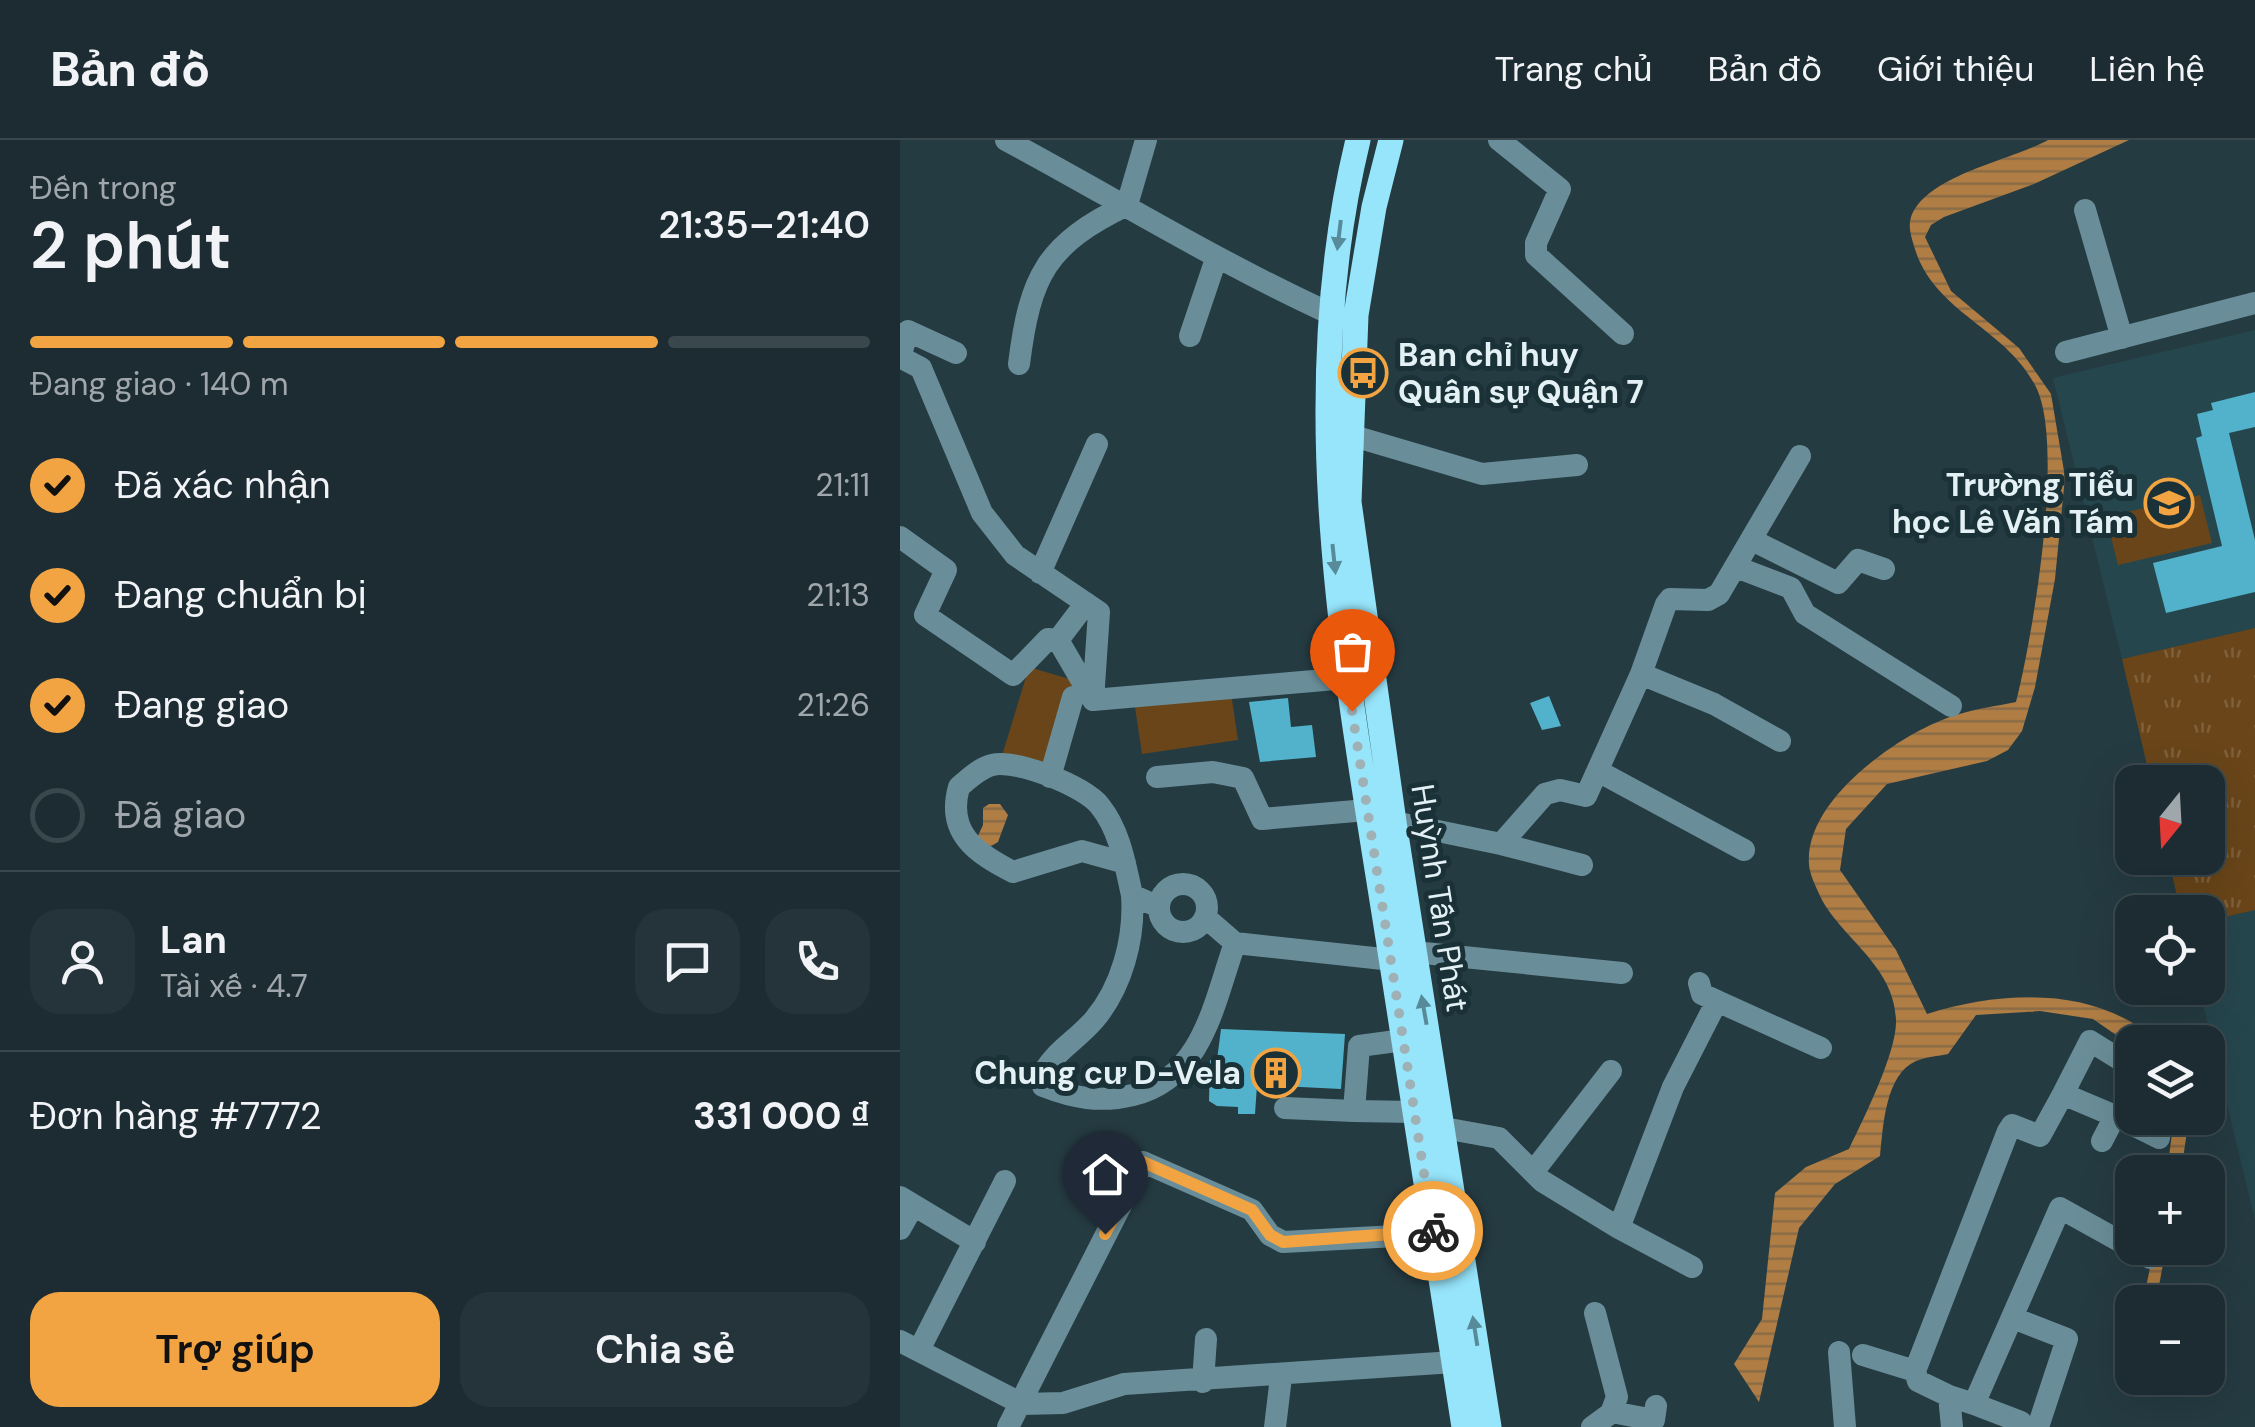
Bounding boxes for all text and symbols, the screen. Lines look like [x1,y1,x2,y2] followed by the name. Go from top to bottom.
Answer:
[50,38,210,101] text: Bản đồ
[1494,46,1653,92] text: Trang chủ
[1708,46,1822,92] text: Bản đồ
[1877,46,2034,92] text: Giới thiệu
[2089,46,2205,92] text: Liên hệ
[30,167,177,209] text: Đến trong
[658,200,870,250] text: 21:35–21:40
[30,204,231,288] text: 2 phút
[1331,220,1347,252] one-way arrow
[1398,334,1644,413] place label: Ban chỉ huy Quân sự Quận 7
[1337,347,1389,399] bus stop icon: Ban chỉ huy Quân sự Quận 7
[30,363,288,405] text: Đang giao · 140 m
[30,458,85,513] icon: check
[115,460,331,510] text: Đã xác nhận
[815,464,870,506] text: 21:11
[1892,464,2134,543] place label: Trường Tiểu học Lê Văn Tám
[2143,477,2195,529] school or university icon: Trường Tiểu học Lê Văn Tám
[1327,544,1343,576] one-way arrow
[30,568,85,623] icon: check
[115,570,366,620] text: Đang chuẩn bị
[806,574,870,616] text: 21:13
[1310,609,1395,712] pin
[1325,624,1380,679] icon: bag
[30,678,85,733] icon: check
[115,680,289,730] text: Đang giao
[797,684,870,726] text: 21:26
[2115,765,2225,875] north arrow
[2115,765,2225,1395] map controls
[1401,781,1479,1015] street label: Huỳnh Tấn Phát
[115,790,246,840] text: Đã giao
[2115,895,2225,1005] button: locate
[30,909,135,1014] button: person
[635,909,740,1014] button: chat
[765,909,870,1014] button: phone
[160,915,227,965] text: Lan
[160,965,308,1007] text: Tài xế · 4.7
[1416,993,1431,1025] one-way arrow
[2115,1025,2225,1135] button: layers
[1250,1047,1302,1099] building icon: Chung cư D-Vela
[974,1052,1241,1094] place label: Chung cư D-Vela
[30,1091,322,1141] text: Đơn hàng #7772
[693,1091,870,1141] text: 331 000 ₫
[1063,1132,1148,1235] pin
[1078,1147,1133,1202] icon: home
[2115,1155,2225,1265] button: +
[1383,1181,1483,1281] courier
[1406,1204,1461,1259] icon: bike
[2115,1285,2225,1395] button: −
[30,1292,440,1407] button: Trợ giúp
[460,1292,870,1407] button: Chia sẻ
[1466,1314,1482,1346] one-way arrow

